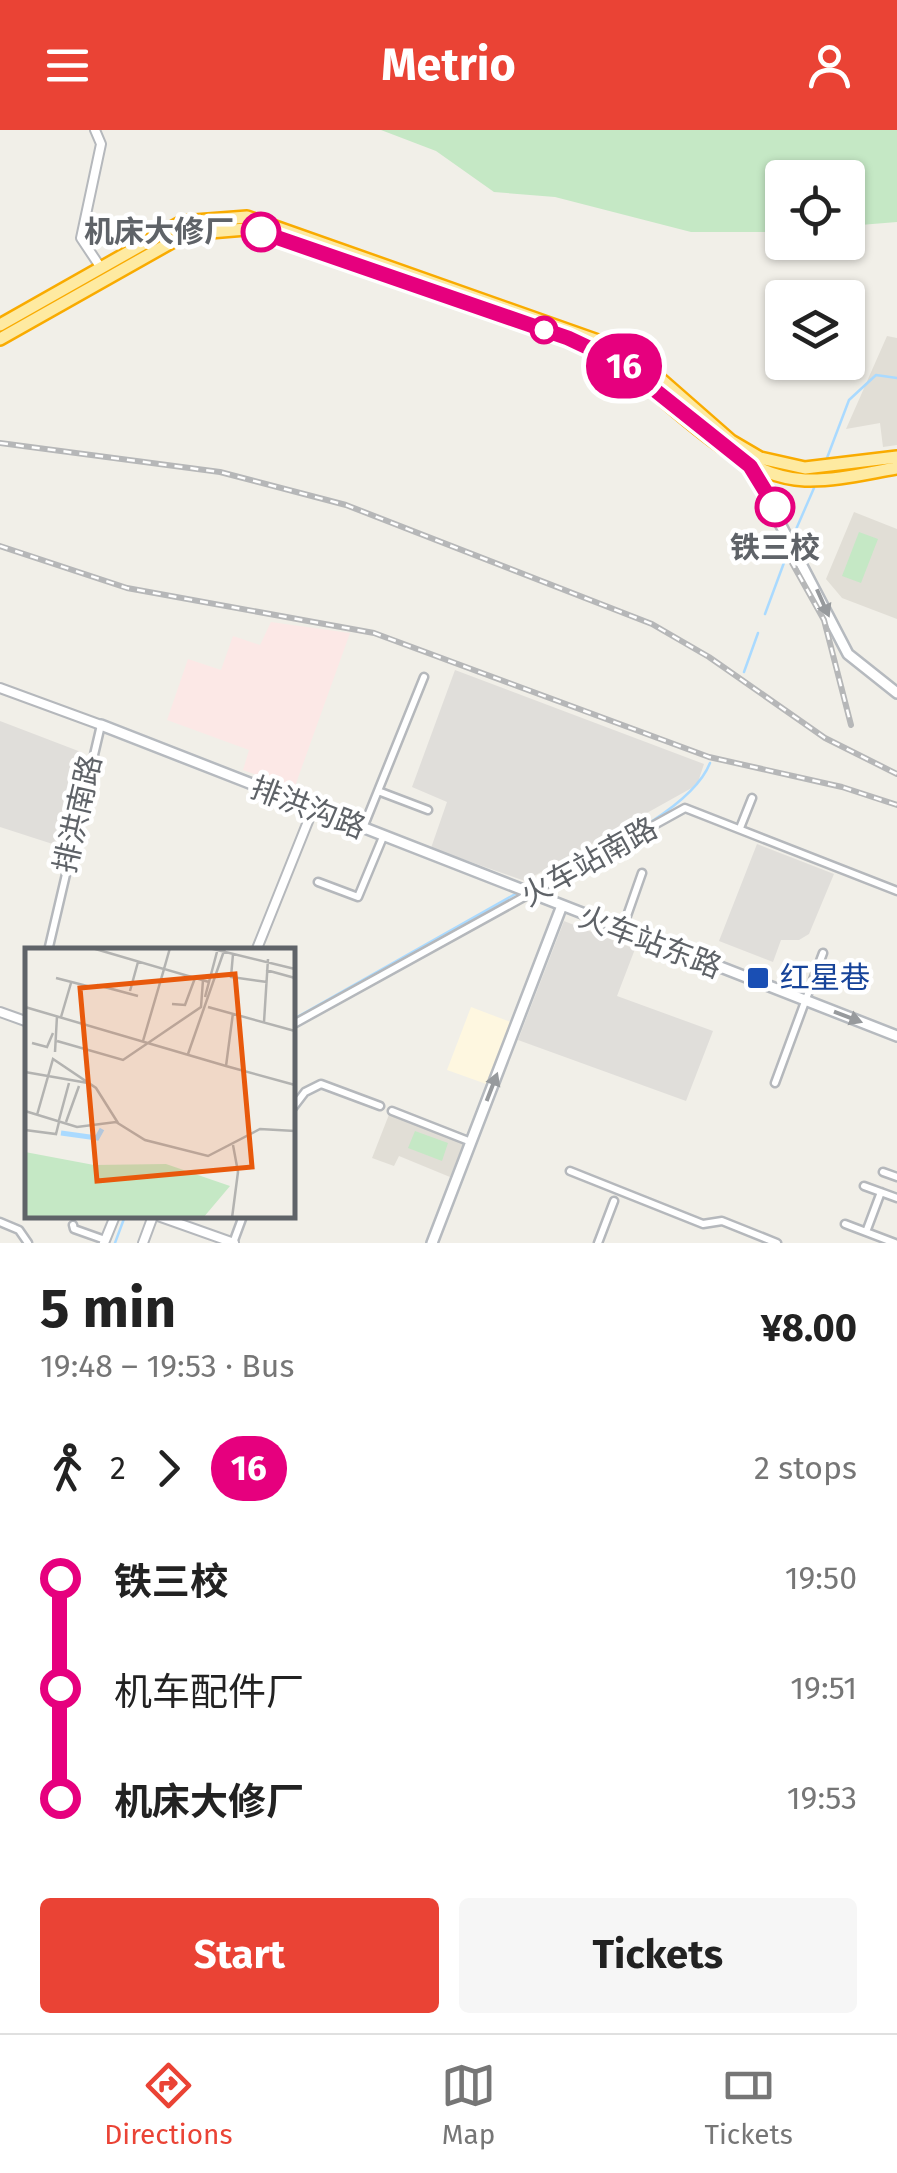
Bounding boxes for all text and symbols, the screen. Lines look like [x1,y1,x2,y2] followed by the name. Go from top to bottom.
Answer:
[40,38,95,93] icon: menu
[381,38,516,92] text: Metrio
[802,38,857,93] icon: person
[765,160,865,380] map controls
[765,160,865,260] button: locate
[242,213,280,251] marker: 机床大修厂
[84,214,234,250] place label: 机床大修厂
[765,280,865,380] button: layers
[531,317,557,343] unlabelled marker
[579,334,669,398] line badge: 16
[606,345,642,387] text: 16
[756,488,794,526] marker: 铁三校
[730,530,820,566] place label: 铁三校
[815,588,831,618] one-way arrow
[47,751,109,877] street label: 排洪南路
[246,770,370,846] street label: 排洪沟路
[515,810,663,914] street label: 火车站南路
[574,898,726,986] street label: 火车站东路
[25,948,295,1218] inset map
[780,960,870,996] place label: 红星巷
[745,965,771,991] marker: 红星巷
[834,1010,864,1026] one-way arrow
[485,1071,500,1101] one-way arrow
[40,1276,176,1342] text: 5 min
[761,1305,857,1351] text: ¥8.00
[40,1347,294,1385] text: 19:48 – 19:53 · Bus
[40,1441,95,1496] icon: walk
[141,1441,196,1496] icon: forward
[231,1447,267,1489] text: 16
[110,1449,126,1487] text: 2
[754,1449,857,1487] text: 2 stops
[114,1559,228,1605] text: 铁三校
[785,1559,857,1597] text: 19:50
[114,1669,304,1715] text: 机车配件厂
[790,1669,857,1707] text: 19:51
[114,1779,304,1825] text: 机床大修厂
[787,1779,857,1817] text: 19:53
[40,1898,439,2013] button: Start
[459,1898,857,2013] button: Tickets
[104,2058,233,2151] tab: Directions
[441,2058,496,2151] tab: Map
[704,2058,793,2151] tab: Tickets

